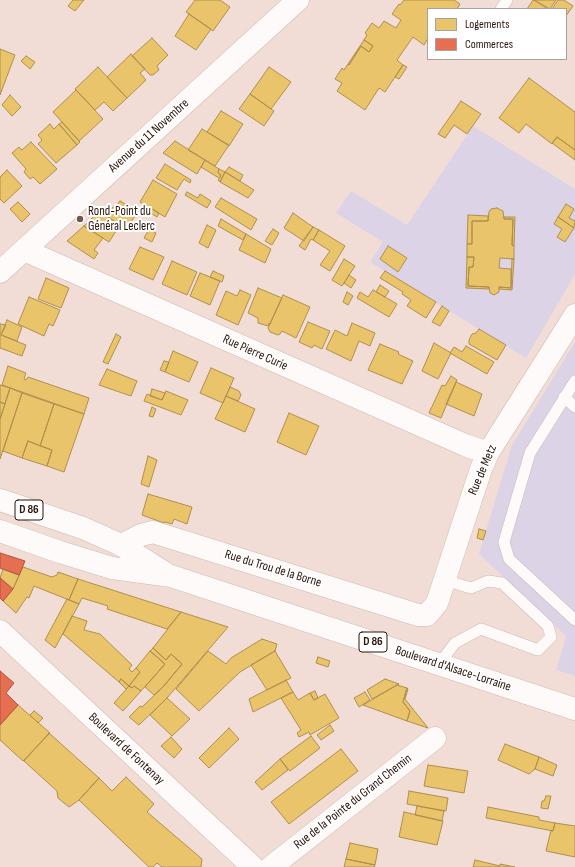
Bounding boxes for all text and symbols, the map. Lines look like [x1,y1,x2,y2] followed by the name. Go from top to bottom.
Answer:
[427,8,567,60] legend
[465,17,509,32] text: Logements
[465,37,513,52] text: Commerces
[106,96,192,176] street label: Avenue du 11 Novembre
[88,204,155,235] place label: Rond-Point du Général Leclerc
[75,214,85,224] marker: Rond-Point du Général Leclerc
[220,332,290,374] street label: Rue Pierre Curie
[465,443,501,497] street label: Rue de Metz
[15,500,43,520] road number: D 86
[223,547,323,591] street label: Rue du Trou de la Borne
[359,632,387,652] road number: D 86
[393,643,513,695] street label: Boulevard d'Alsace-Lorraine
[85,710,167,788] street label: Boulevard de Fontenay
[291,751,415,853] street label: Rue de la Pointe du Grand Chemin

